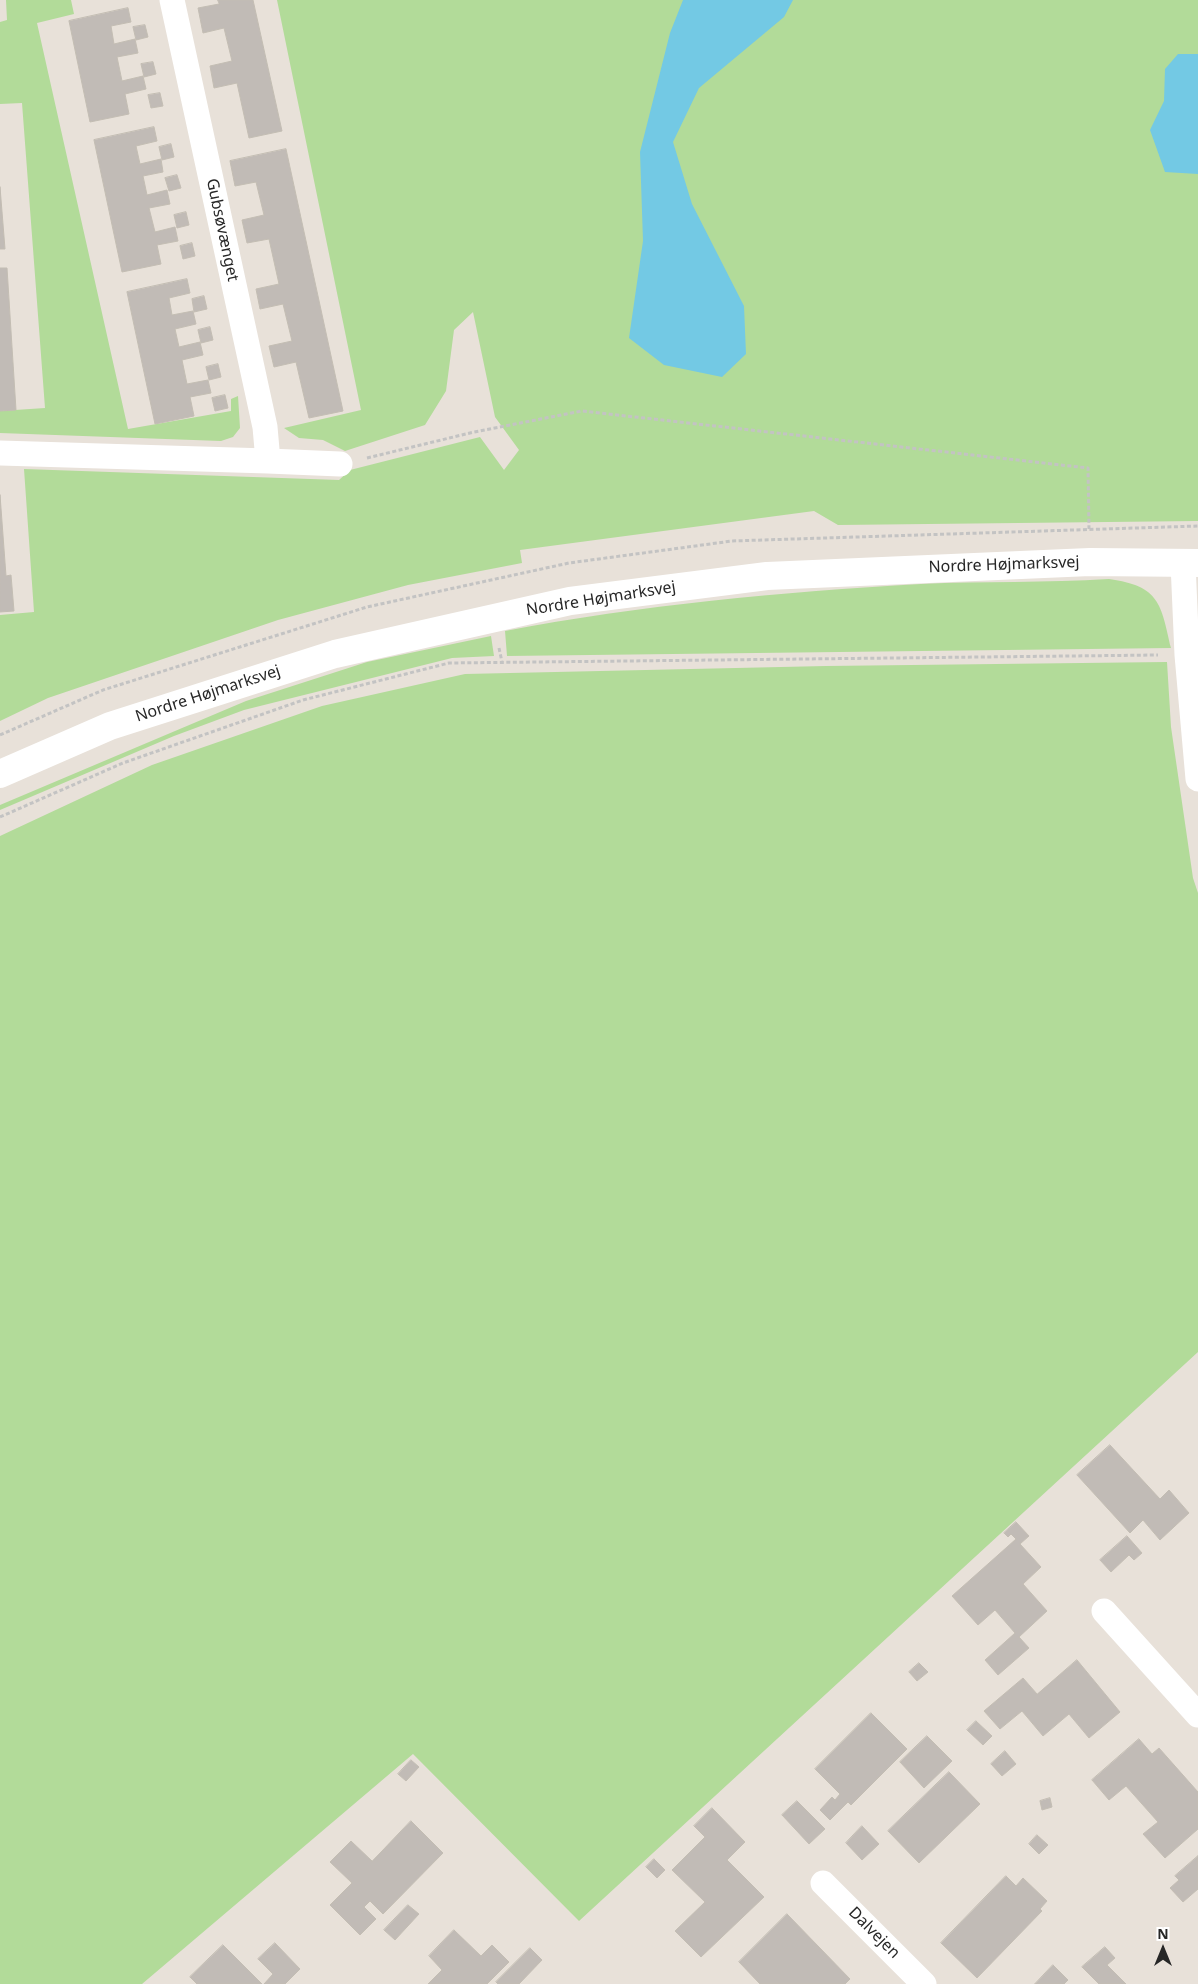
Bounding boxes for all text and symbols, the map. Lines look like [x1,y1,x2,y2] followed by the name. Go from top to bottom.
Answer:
[202,177,242,283] street label: Gubsøvænget
[928,553,1080,577] street label: Nordre Højmarksvej
[525,578,677,620] street label: Nordre Højmarksvej
[133,662,283,726] street label: Nordre Højmarksvej
[844,1903,904,1963] street label: Dalvejen
[1138,1924,1188,1974] north arrow
[1157,1924,1169,1943] text: N

